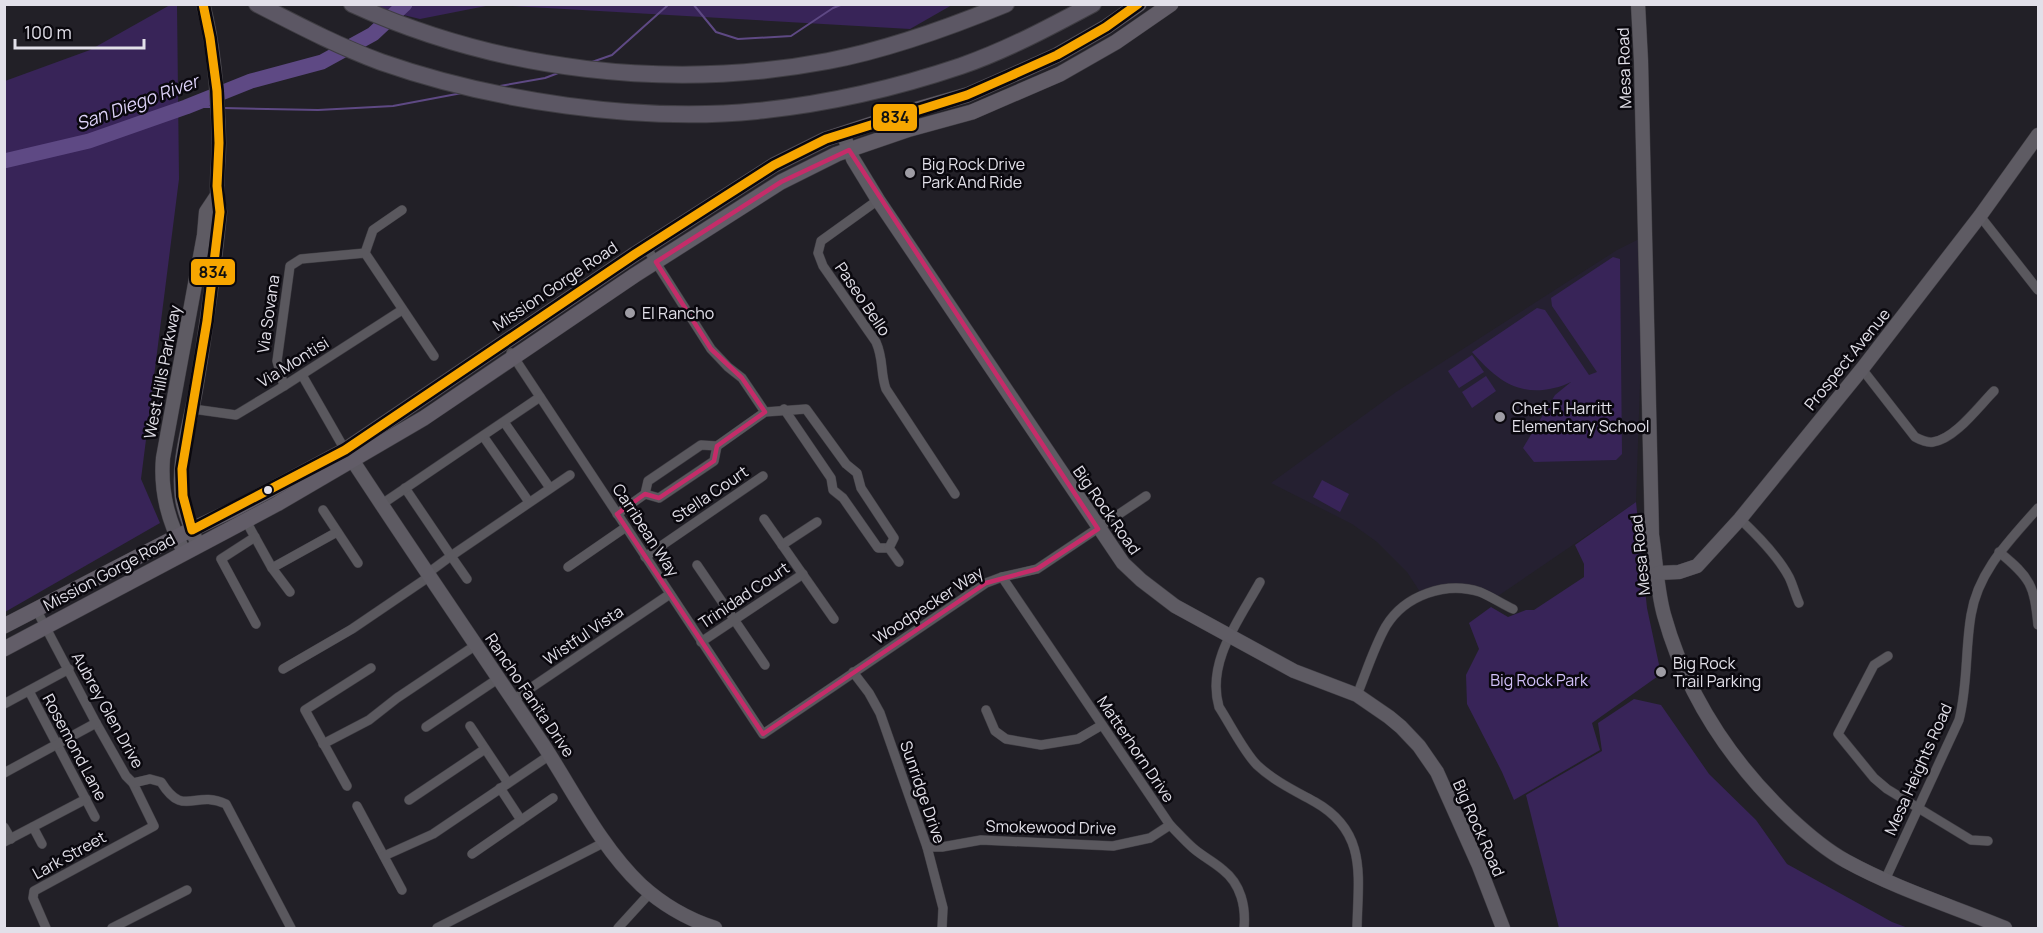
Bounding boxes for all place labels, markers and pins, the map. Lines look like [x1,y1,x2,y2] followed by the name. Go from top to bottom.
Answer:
[922,153,1025,193] place label: Big Rock Drive Park And Ride
[903,166,917,180] marker: Big Rock Drive Park And Ride
[642,302,714,324] place label: El Rancho
[623,306,637,320] marker: El Rancho
[1512,397,1650,437] place label: Chet F. Harritt Elementary School
[1493,410,1507,424] marker: Chet F. Harritt Elementary School
[262,484,274,496] unlabelled marker
[1673,652,1761,692] place label: Big Rock Trail Parking
[1654,665,1668,679] marker: Big Rock Trail Parking

